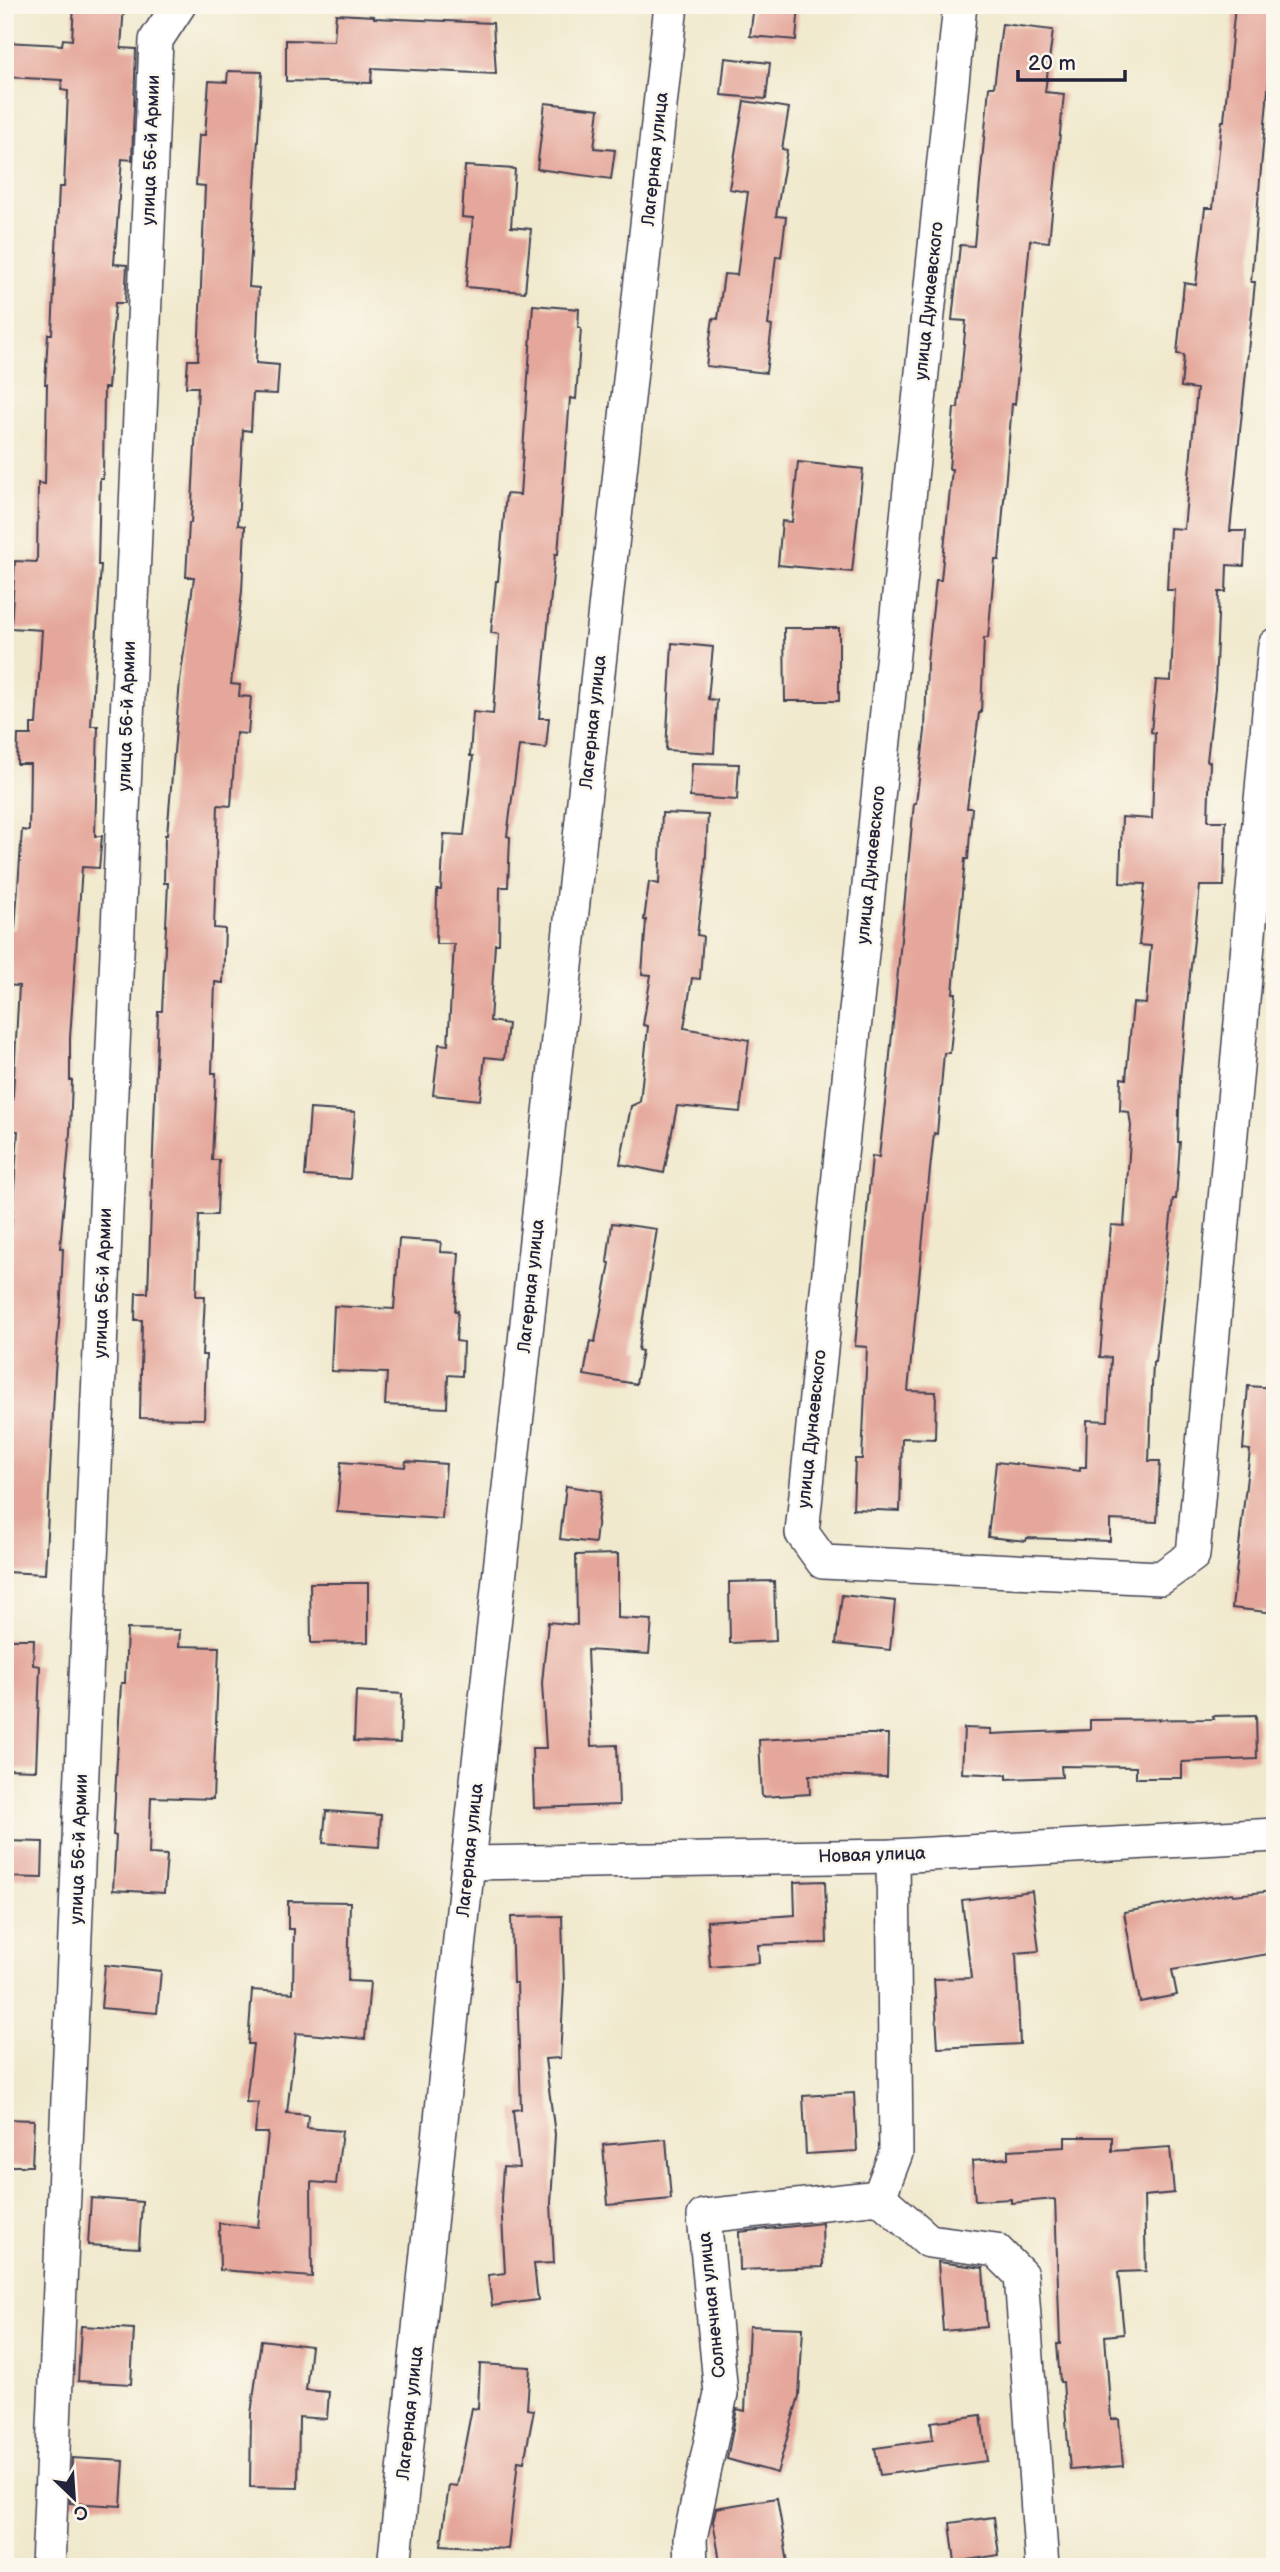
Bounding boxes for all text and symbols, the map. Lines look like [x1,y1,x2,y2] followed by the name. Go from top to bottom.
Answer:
[1018,38,1124,82] scale bar
[1028,51,1076,76] text: 20 m
[138,74,164,226] street label: улица 56-й Армии
[637,91,673,228] street label: Лагерная улица
[910,221,948,381] street label: улица Дунаевского
[114,640,140,792] street label: улица 56-й Армии
[575,654,611,791] street label: Лагерная улица
[852,785,890,945] street label: улица Дунаевского
[90,1207,116,1359] street label: улица 56-й Армии
[513,1218,549,1355] street label: Лагерная улица
[793,1349,831,1509] street label: улица Дунаевского
[66,1773,92,1925] street label: улица 56-й Армии
[452,1782,488,1919] street label: Лагерная улица
[818,1843,926,1867] street label: Новая улица
[694,2231,730,2379] street label: Солнечная улица
[392,2345,428,2482] street label: Лагерная улица
[38,2464,108,2534] north arrow
[70,2499,91,2525] text: С

